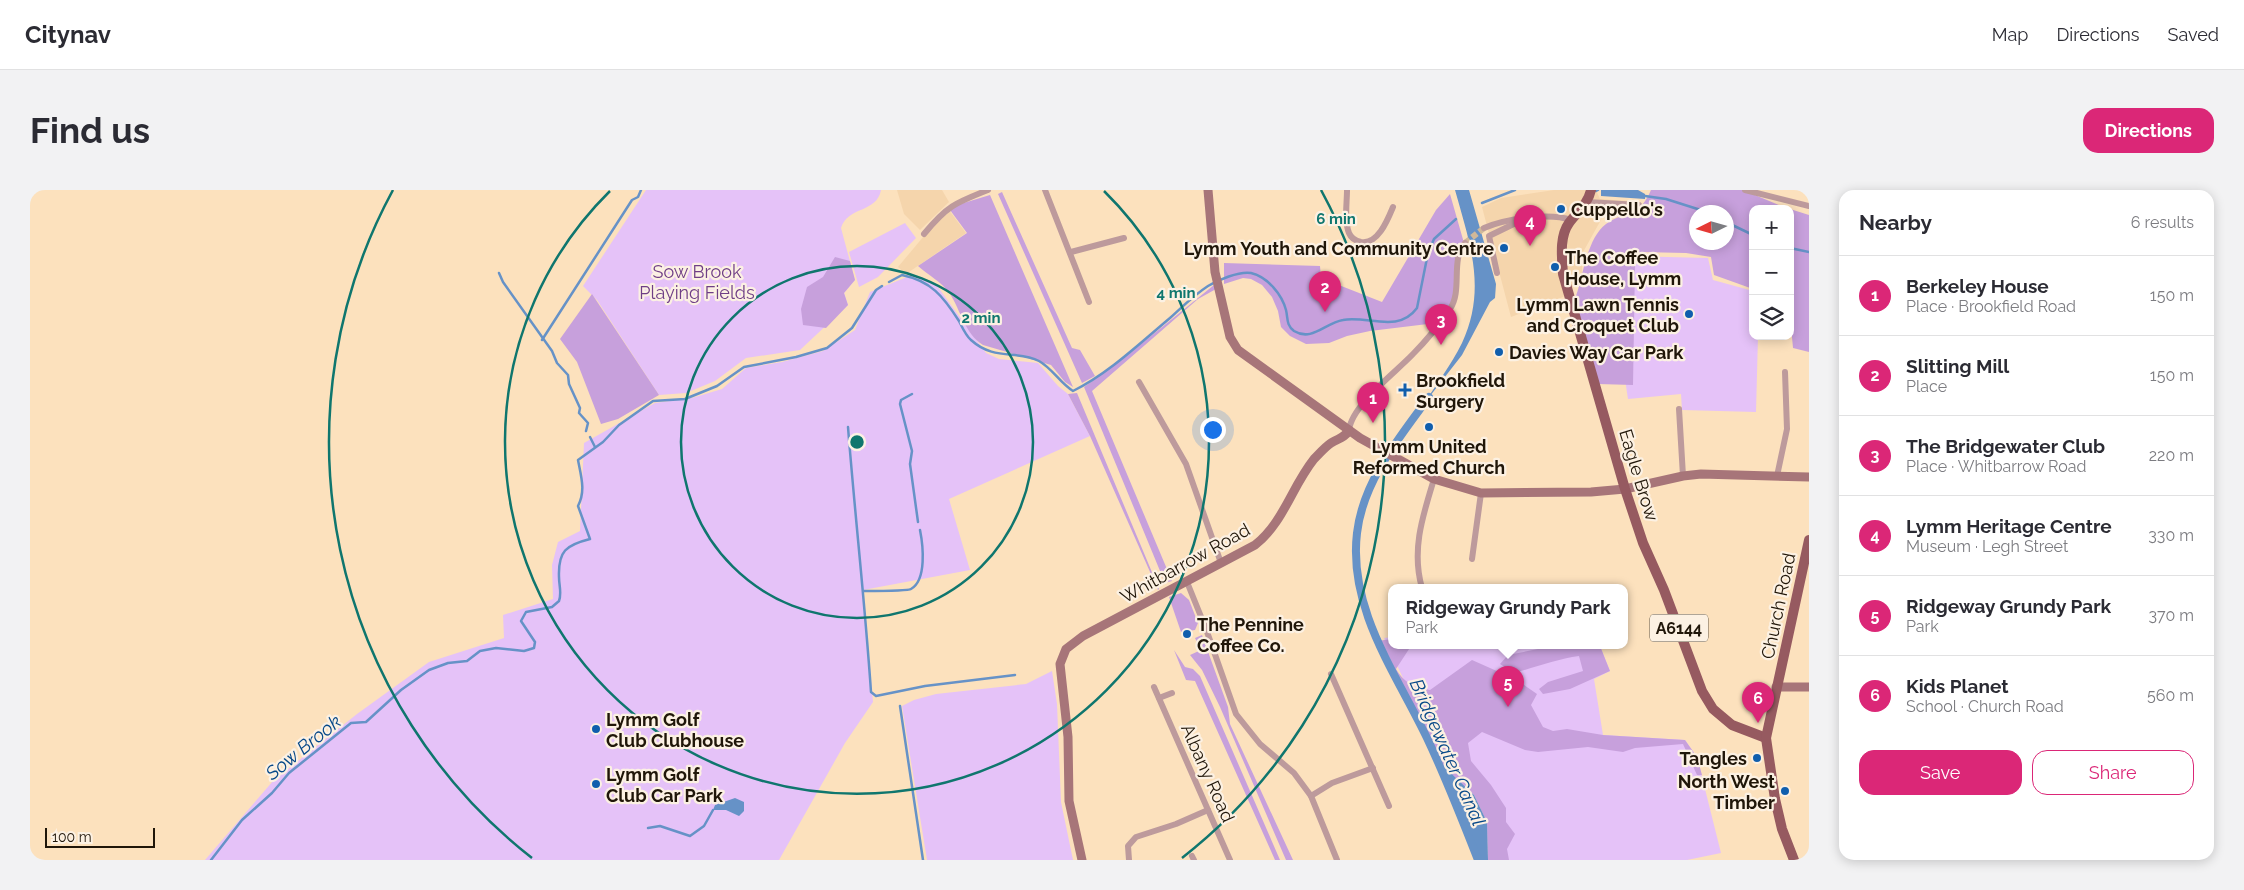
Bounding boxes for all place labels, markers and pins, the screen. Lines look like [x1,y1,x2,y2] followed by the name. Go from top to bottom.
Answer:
[1571,199,1663,220] place label: Cuppello's
[1555,203,1567,215] marker: Cuppello's
[1514,205,1546,246] pin: 4
[1184,238,1494,259] place label: Lymm Youth and Community Centre
[1498,242,1510,254] marker: Lymm Youth and Community Centre
[1565,247,1681,289] place label: The Coffee House, Lymm
[1549,261,1561,273] marker: The Coffee House, Lymm
[1309,271,1341,312] pin: 2
[1516,294,1679,336] place label: Lymm Lawn Tennis and Croquet Club
[1425,304,1457,345] pin: 3
[1683,308,1695,320] marker: Lymm Lawn Tennis and Croquet Club
[1509,342,1684,363] place label: Davies Way Car Park
[1493,346,1505,358] marker: Davies Way Car Park
[1416,370,1505,412] place label: Brookfield Surgery
[1357,382,1389,423] pin: 1
[1398,383,1412,397] marker: Brookfield Surgery
[1423,421,1435,433] marker: Lymm United Reformed Church
[848,433,866,451] centre of rings
[1353,436,1505,478] place label: Lymm United Reformed Church
[1197,614,1304,656] place label: The Pennine Coffee Co.
[1181,628,1193,640] marker: The Pennine Coffee Co.
[1492,666,1524,707] pin: 5
[1742,682,1774,723] pin: 6
[606,709,744,751] place label: Lymm Golf Club Clubhouse
[590,723,602,735] marker: Lymm Golf Club Clubhouse
[1679,748,1747,769] place label: Tangles
[1751,752,1763,764] marker: Tangles
[606,764,724,806] place label: Lymm Golf Club Car Park
[1678,771,1775,813] place label: North West Timber
[590,778,602,790] marker: Lymm Golf Club Car Park
[1779,785,1791,797] marker: North West Timber

